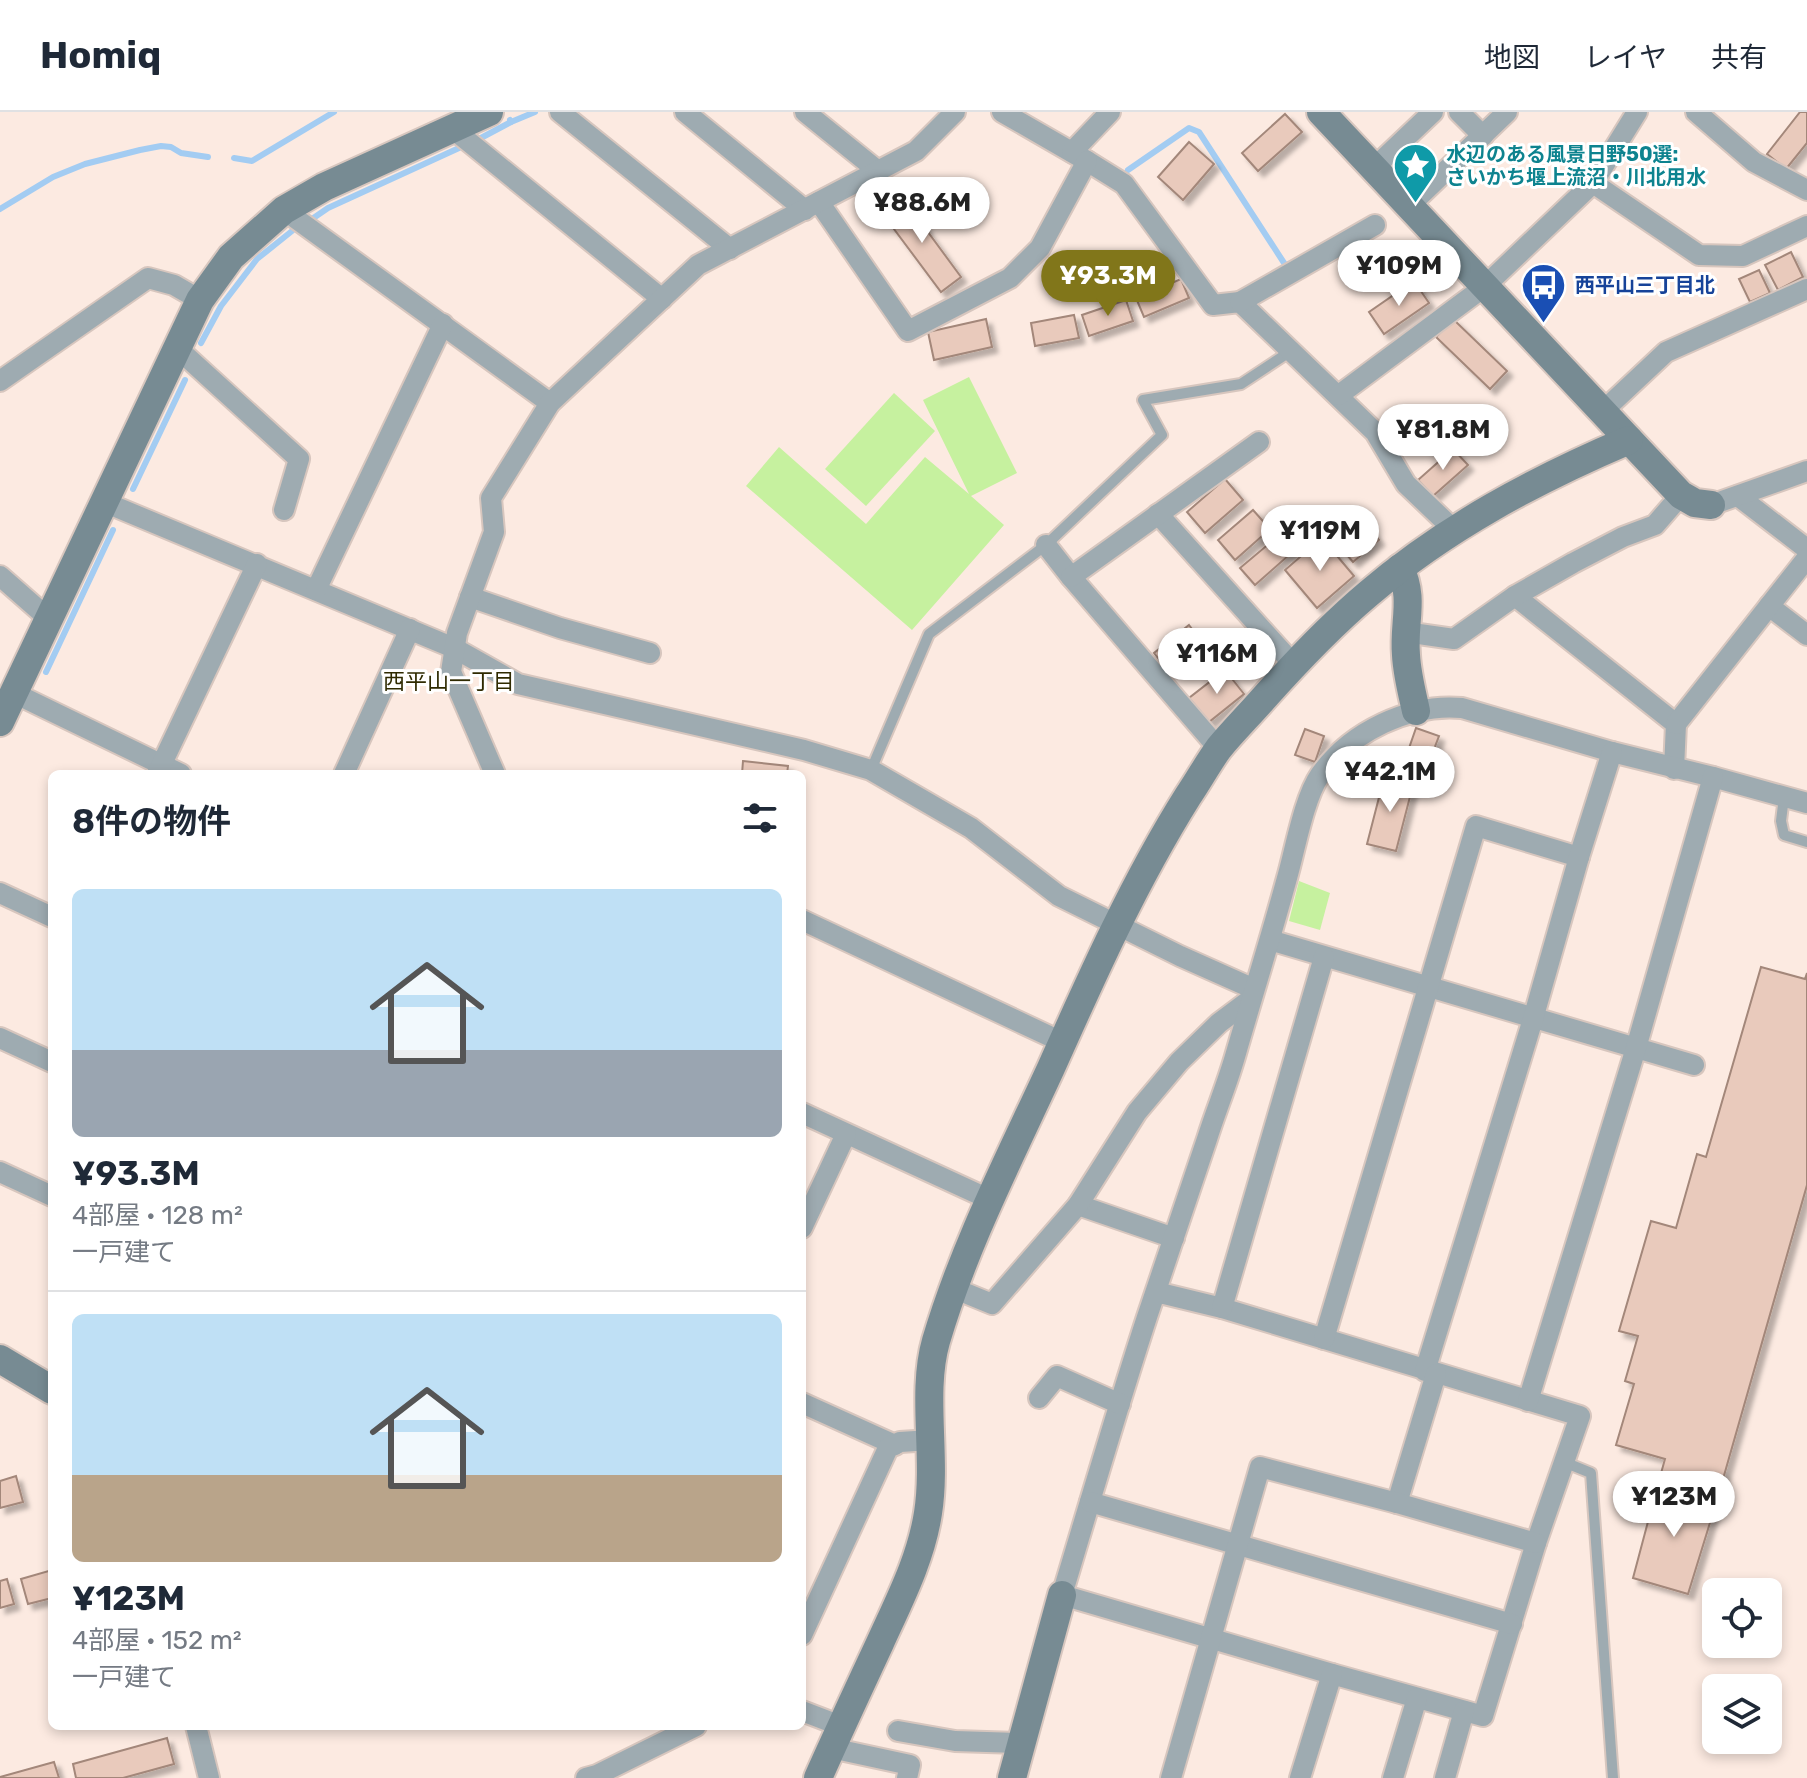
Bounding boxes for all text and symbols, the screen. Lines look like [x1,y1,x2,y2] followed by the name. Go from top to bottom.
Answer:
[40,32,161,78] text: Homiq
[1484,41,1540,74] text: 地図
[1584,41,1667,74] text: レイヤ
[1711,41,1767,74] text: 共有
[1391,142,1439,205] place icon: 水辺のある風景日野50選: さいかち堰上流沼・川北用水
[1446,142,1706,189] place label: 水辺のある風景日野50選: さいかち堰上流沼・川北用水
[857,177,987,245] pin: ¥88.6M
[873,187,971,218] text: ¥88.6M
[1343,240,1455,308] pin: ¥109M
[1043,250,1173,318] pin: ¥93.3M
[1356,250,1442,281] text: ¥109M
[1059,260,1157,291] text: ¥93.3M
[1520,261,1568,324] bus stop icon: 西平山三丁目北
[1575,273,1715,297] place label: 西平山三丁目北
[1378,404,1508,472] pin: ¥81.8M
[1396,414,1490,445] text: ¥81.8M
[1264,505,1376,573] pin: ¥119M
[1279,515,1361,546] text: ¥119M
[1161,628,1273,696] pin: ¥116M
[1176,638,1258,669] text: ¥116M
[383,668,515,695] district label: 西平山一丁目
[1325,746,1455,814] pin: ¥42.1M
[1344,756,1436,787] text: ¥42.1M
[738,796,782,840] icon: filters
[72,801,231,842] text: 8件の物件
[355,941,499,1085] icon: home
[72,1153,200,1194] text: ¥93.3M
[72,1200,243,1231] text: 4部屋 · 128 m²
[72,1237,176,1268] text: 一戸建て
[355,1366,499,1510] icon: home
[1618,1471,1730,1539] pin: ¥123M
[1631,1481,1717,1512] text: ¥123M
[72,1578,185,1619] text: ¥123M
[1702,1578,1782,1754] map controls
[1702,1578,1782,1658] button: locate
[72,1625,242,1656] text: 4部屋 · 152 m²
[72,1662,176,1693] text: 一戸建て
[1702,1674,1782,1754] button: layers

